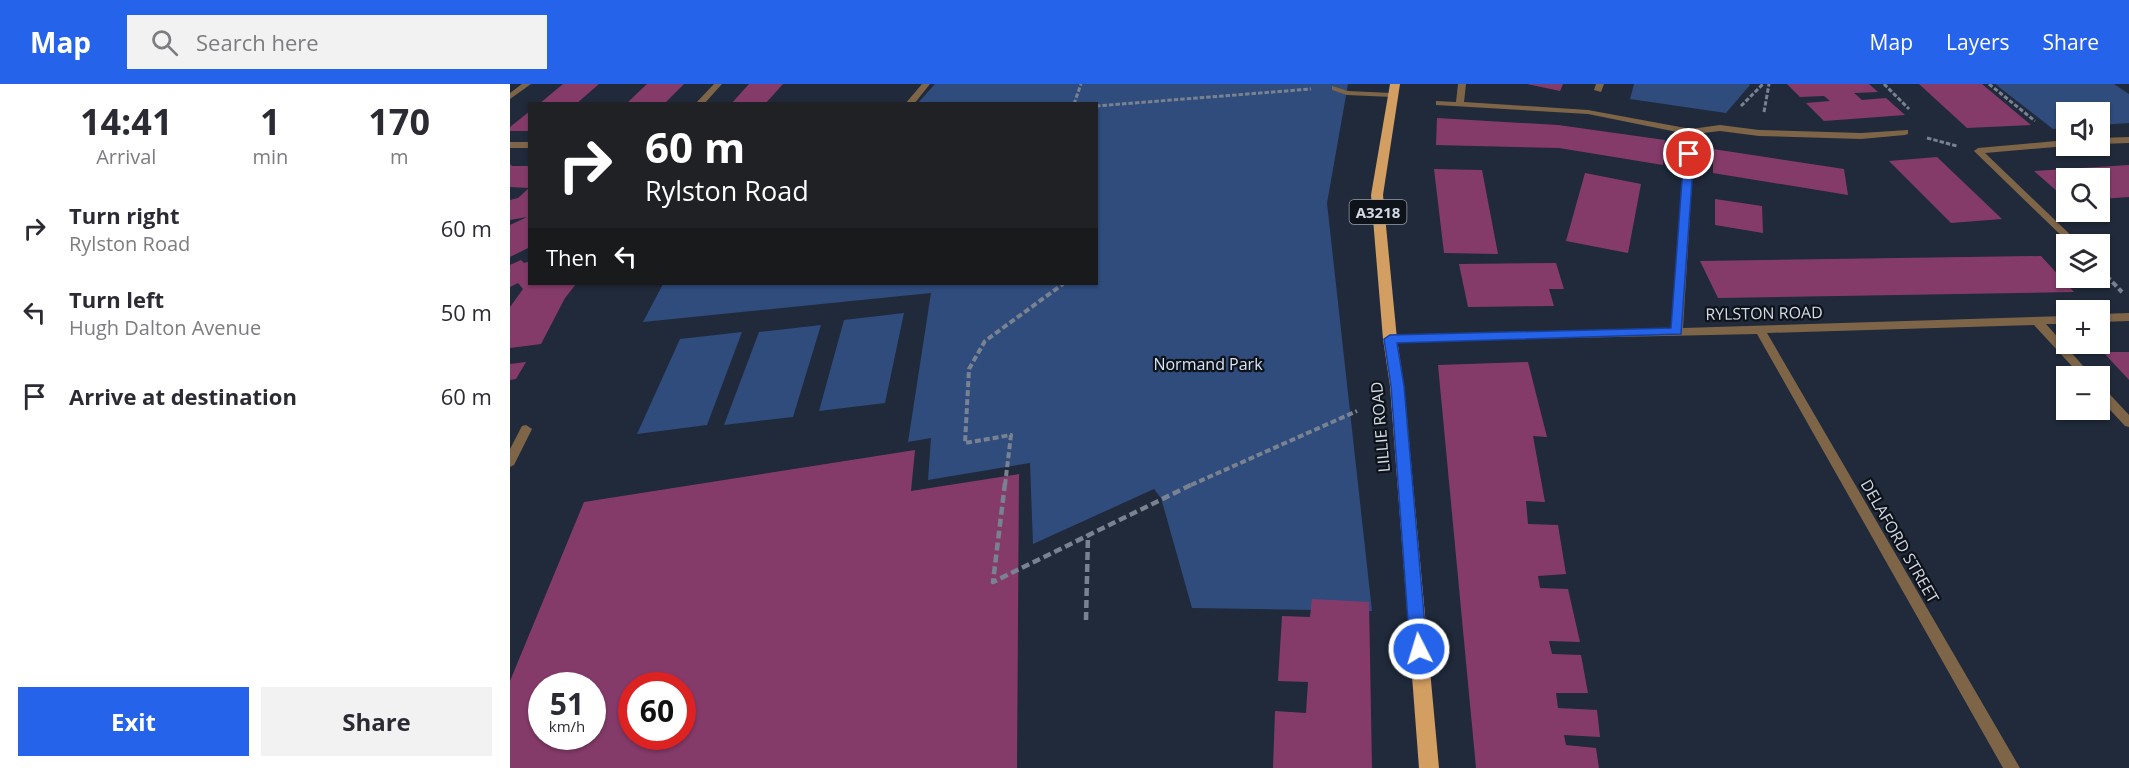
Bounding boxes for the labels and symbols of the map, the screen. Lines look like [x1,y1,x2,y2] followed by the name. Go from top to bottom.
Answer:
[1663,128,1714,179] pin
[1350,200,1406,224] road number: A3218
[1705,301,1823,325] street label: RYLSTON ROAD
[1153,353,1263,375] park label: Normand Park
[1365,381,1395,473] street label: LILLIE ROAD
[1856,475,1944,607] street label: DELAFORD STREET
[1387,617,1451,681] position arrow
[618,672,696,750] speed limit sign: 60

